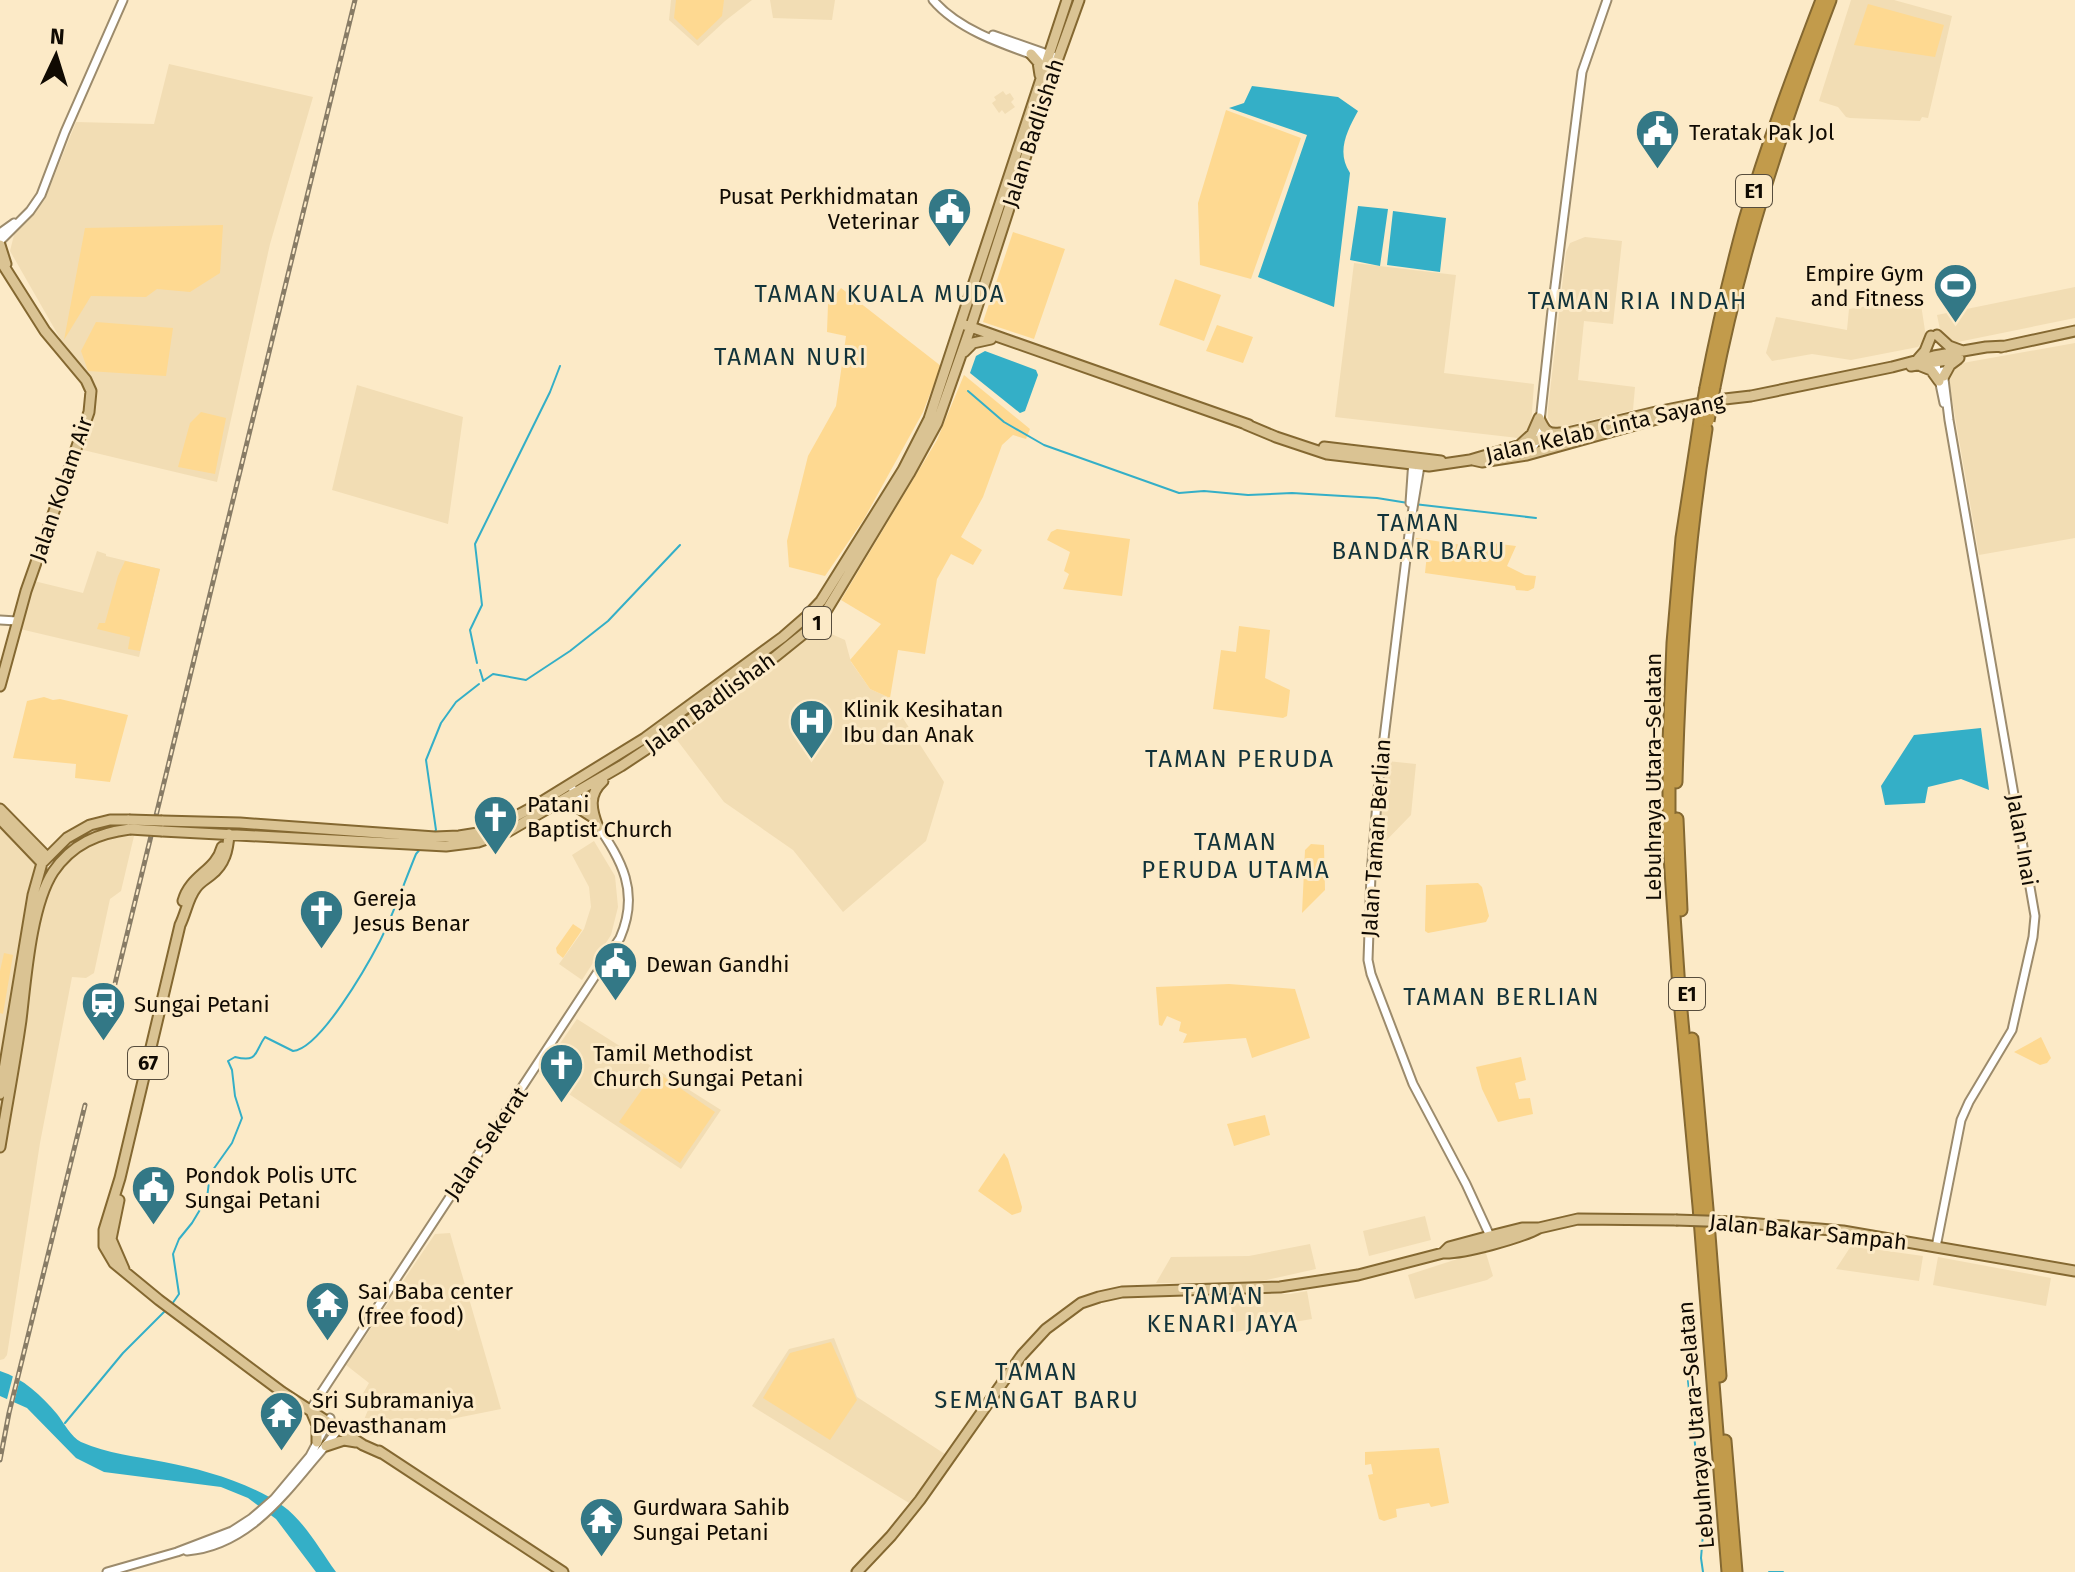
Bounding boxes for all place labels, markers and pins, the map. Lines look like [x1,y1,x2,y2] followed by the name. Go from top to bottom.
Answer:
[1634,108,1682,171] public building icon: Teratak Pak Jol
[1689,119,1834,146] place label: Teratak Pak Jol
[719,183,920,235] place label: Pusat Perkhidmatan Veterinar
[926,185,974,248] public building icon: Pusat Perkhidmatan Veterinar
[1805,260,1924,312] place label: Empire Gym and Fitness
[1931,262,1979,325] sports icon: Empire Gym and Fitness
[843,696,1003,748] place label: Klinik Kesihatan Ibu dan Anak
[788,698,836,761] hospital icon: Klinik Kesihatan Ibu dan Anak
[527,791,673,843] place label: Patani Baptist Church
[472,793,520,856] church icon: Patani Baptist Church
[353,885,470,937] place label: Gereja Jesus Benar
[298,887,346,950] church icon: Gereja Jesus Benar
[591,940,639,1003] public building icon: Dewan Gandhi
[646,951,789,978] place label: Dewan Gandhi
[79,980,127,1043] station icon: Sungai Petani
[134,991,270,1018] place label: Sungai Petani
[593,1040,804,1092] place label: Tamil Methodist Church Sungai Petani
[538,1042,586,1105] church icon: Tamil Methodist Church Sungai Petani
[185,1162,357,1214] place label: Pondok Polis UTC Sungai Petani
[130,1164,178,1227] public building icon: Pondok Polis UTC Sungai Petani
[358,1278,514,1330] place label: Sai Baba center (free food)
[303,1280,351,1343] temple icon: Sai Baba center (free food)
[312,1387,474,1439] place label: Sri Subramaniya Devasthanam
[257,1389,305,1452] temple icon: Sri Subramaniya Devasthanam
[633,1494,790,1546] place label: Gurdwara Sahib Sungai Petani
[578,1496,626,1559] temple icon: Gurdwara Sahib Sungai Petani

